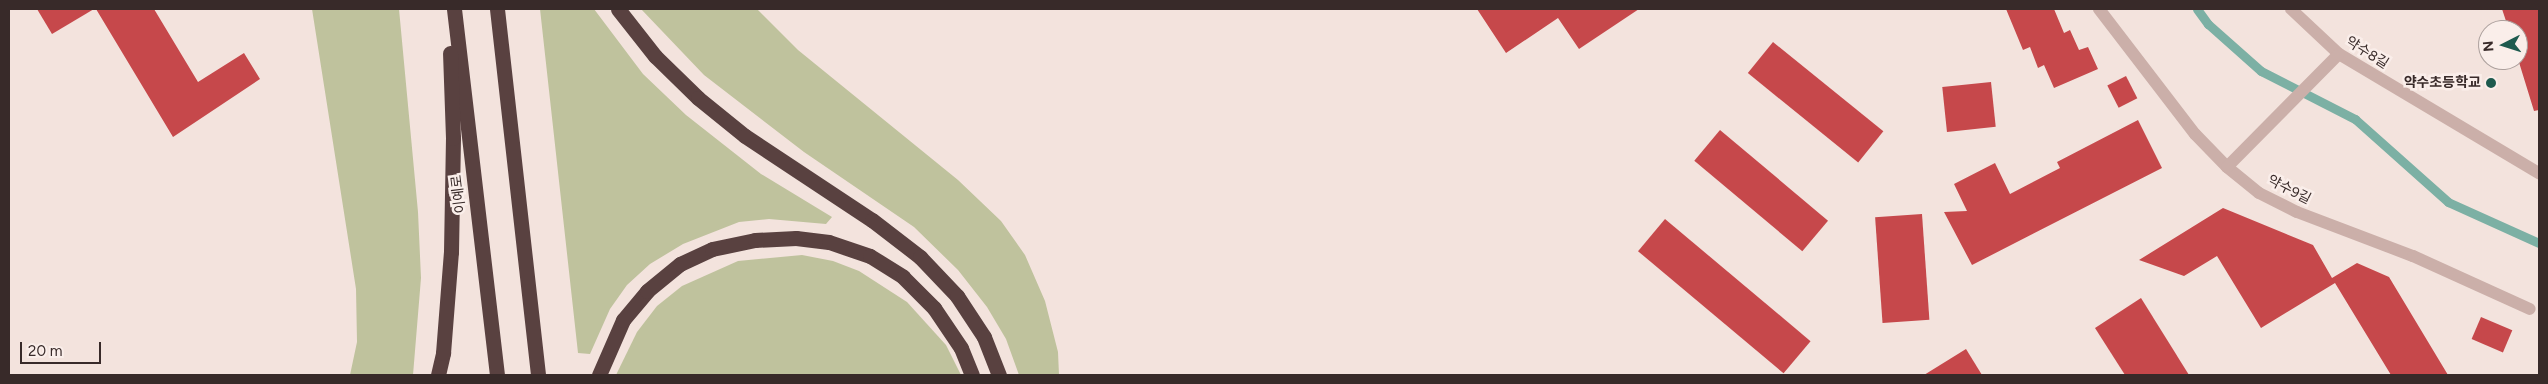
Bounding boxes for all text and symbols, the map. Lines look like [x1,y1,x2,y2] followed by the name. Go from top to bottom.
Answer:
[2478,20,2528,70] north arrow
[2343,33,2391,73] street label: 약수8길
[2480,40,2497,52] text: N
[2404,75,2481,91] place label: 약수초등학교
[2485,77,2497,89] marker: 약수초등학교
[2264,172,2314,208] street label: 약수9길
[448,174,470,214] street label: 이예로
[22,332,104,364] scale bar
[28,342,62,360] text: 20 m

